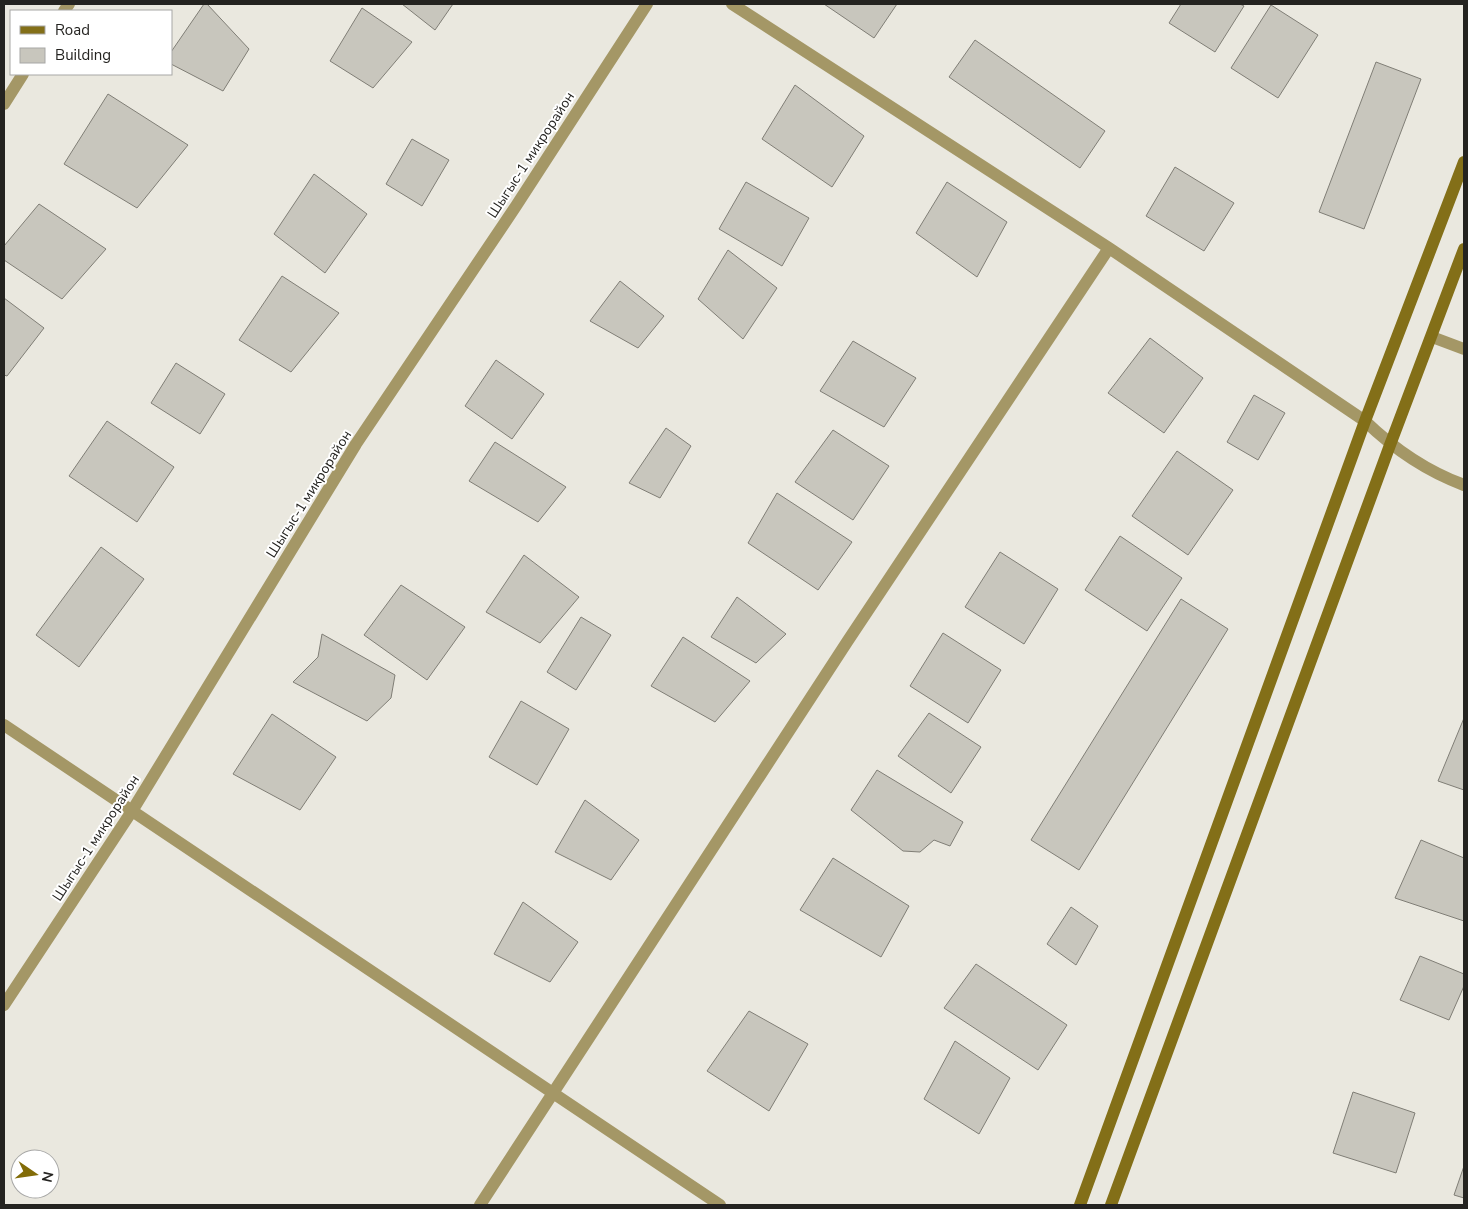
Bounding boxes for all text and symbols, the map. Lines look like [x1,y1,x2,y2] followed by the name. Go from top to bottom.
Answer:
[10,10,172,75] legend
[55,20,90,40] text: Road
[55,45,111,65] text: Building
[483,88,579,222] street label: Шыгыс-1 микрорайон
[262,427,356,561] street label: Шыгыс-1 микрорайон
[48,771,144,905] street label: Шыгыс-1 микрорайон
[10,1149,60,1199] north arrow
[37,1170,58,1184] text: N

